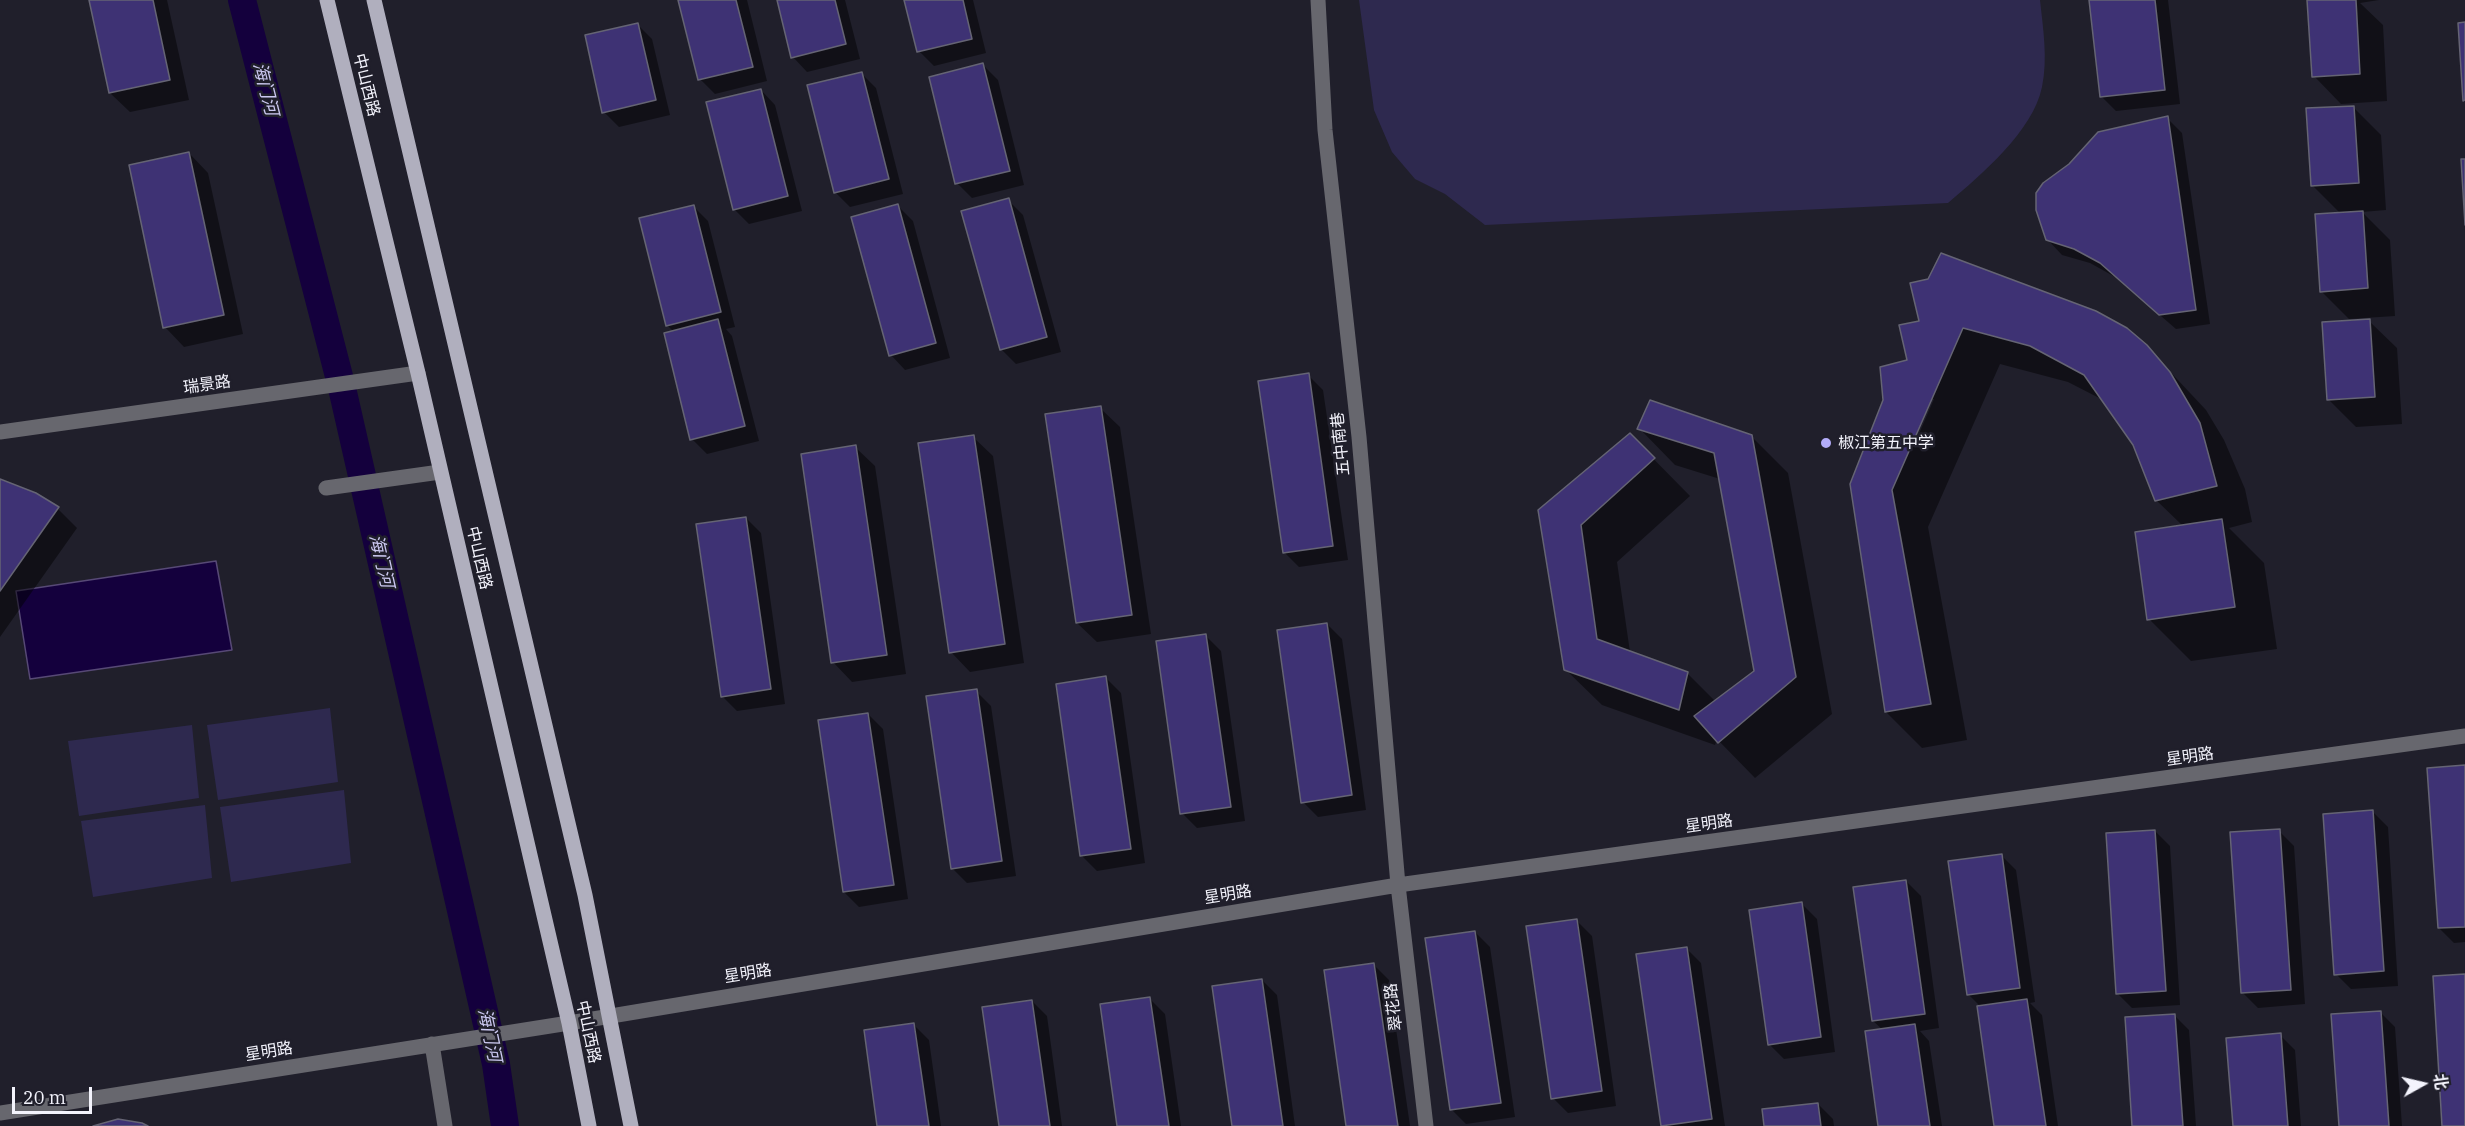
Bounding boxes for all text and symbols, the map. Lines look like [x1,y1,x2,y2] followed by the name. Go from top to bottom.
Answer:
[349,52,383,118] street label: 中山西路
[248,60,282,118] water label: 海门河
[182,372,232,398] street label: 瑞景路
[1328,411,1354,477] street label: 五中南巷
[1838,433,1934,453] place label: 椒江第五中学
[1819,436,1833,450] marker: 椒江第五中学
[462,525,496,591] street label: 中山西路
[364,532,398,590] water label: 海门河
[2165,744,2215,770] street label: 星明路
[1684,811,1734,837] street label: 星明路
[1203,882,1253,908] street label: 星明路
[723,961,773,987] street label: 星明路
[1382,982,1406,1032] street label: 翠花路
[572,999,604,1065] street label: 中山西路
[473,1006,505,1064] water label: 海门河
[244,1039,294,1065] street label: 星明路
[2393,1054,2453,1114] north arrow
[2430,1072,2452,1091] text: 北
[15,1075,94,1113] scale bar
[23,1086,66,1109] text: 20 m

